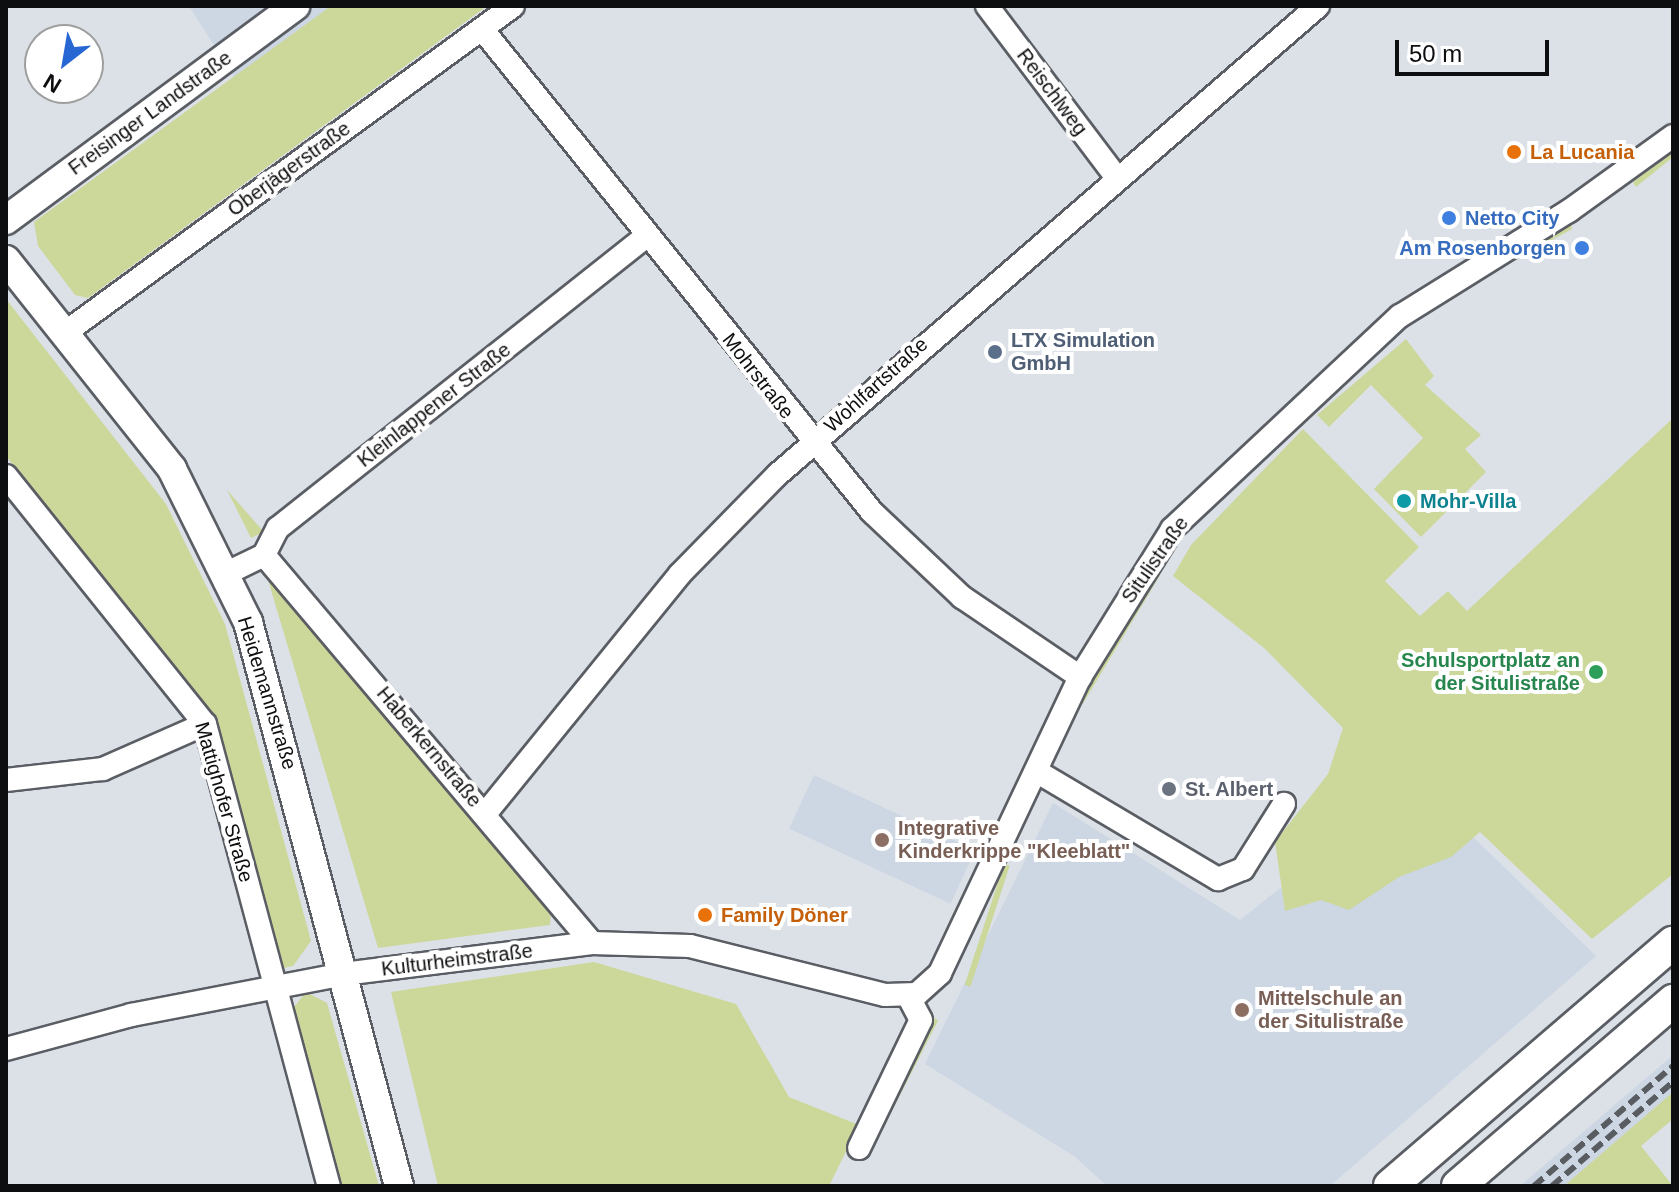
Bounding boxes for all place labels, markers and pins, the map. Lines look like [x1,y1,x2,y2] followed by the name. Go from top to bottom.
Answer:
[1530,140,1634,164] place label: La Lucania
[1505,143,1523,161] marker: La Lucania
[1465,206,1559,230] place label: Netto City
[1440,209,1458,227] marker: Netto City
[1399,236,1566,260] place label: Am Rosenborgen
[1573,239,1591,257] marker: Am Rosenborgen
[1011,328,1155,375] place label: LTX Simulation GmbH
[986,343,1004,361] marker: LTX Simulation GmbH
[1420,489,1516,513] place label: Mohr-Villa
[1395,492,1413,510] marker: Mohr-Villa
[1401,648,1580,695] place label: Schulsportplatz an der Situlistraße
[1587,663,1605,681] marker: Schulsportplatz an der Situlistraße
[1185,777,1274,801] place label: St. Albert
[1160,780,1178,798] marker: St. Albert
[898,816,1130,863] place label: Integrative Kinderkrippe "Kleeblatt"
[873,831,891,849] marker: Integrative Kinderkrippe "Kleeblatt"
[721,903,848,927] place label: Family Döner
[696,906,714,924] marker: Family Döner
[1258,986,1404,1033] place label: Mittelschule an der Situlistraße
[1233,1001,1251,1019] marker: Mittelschule an der Situlistraße

